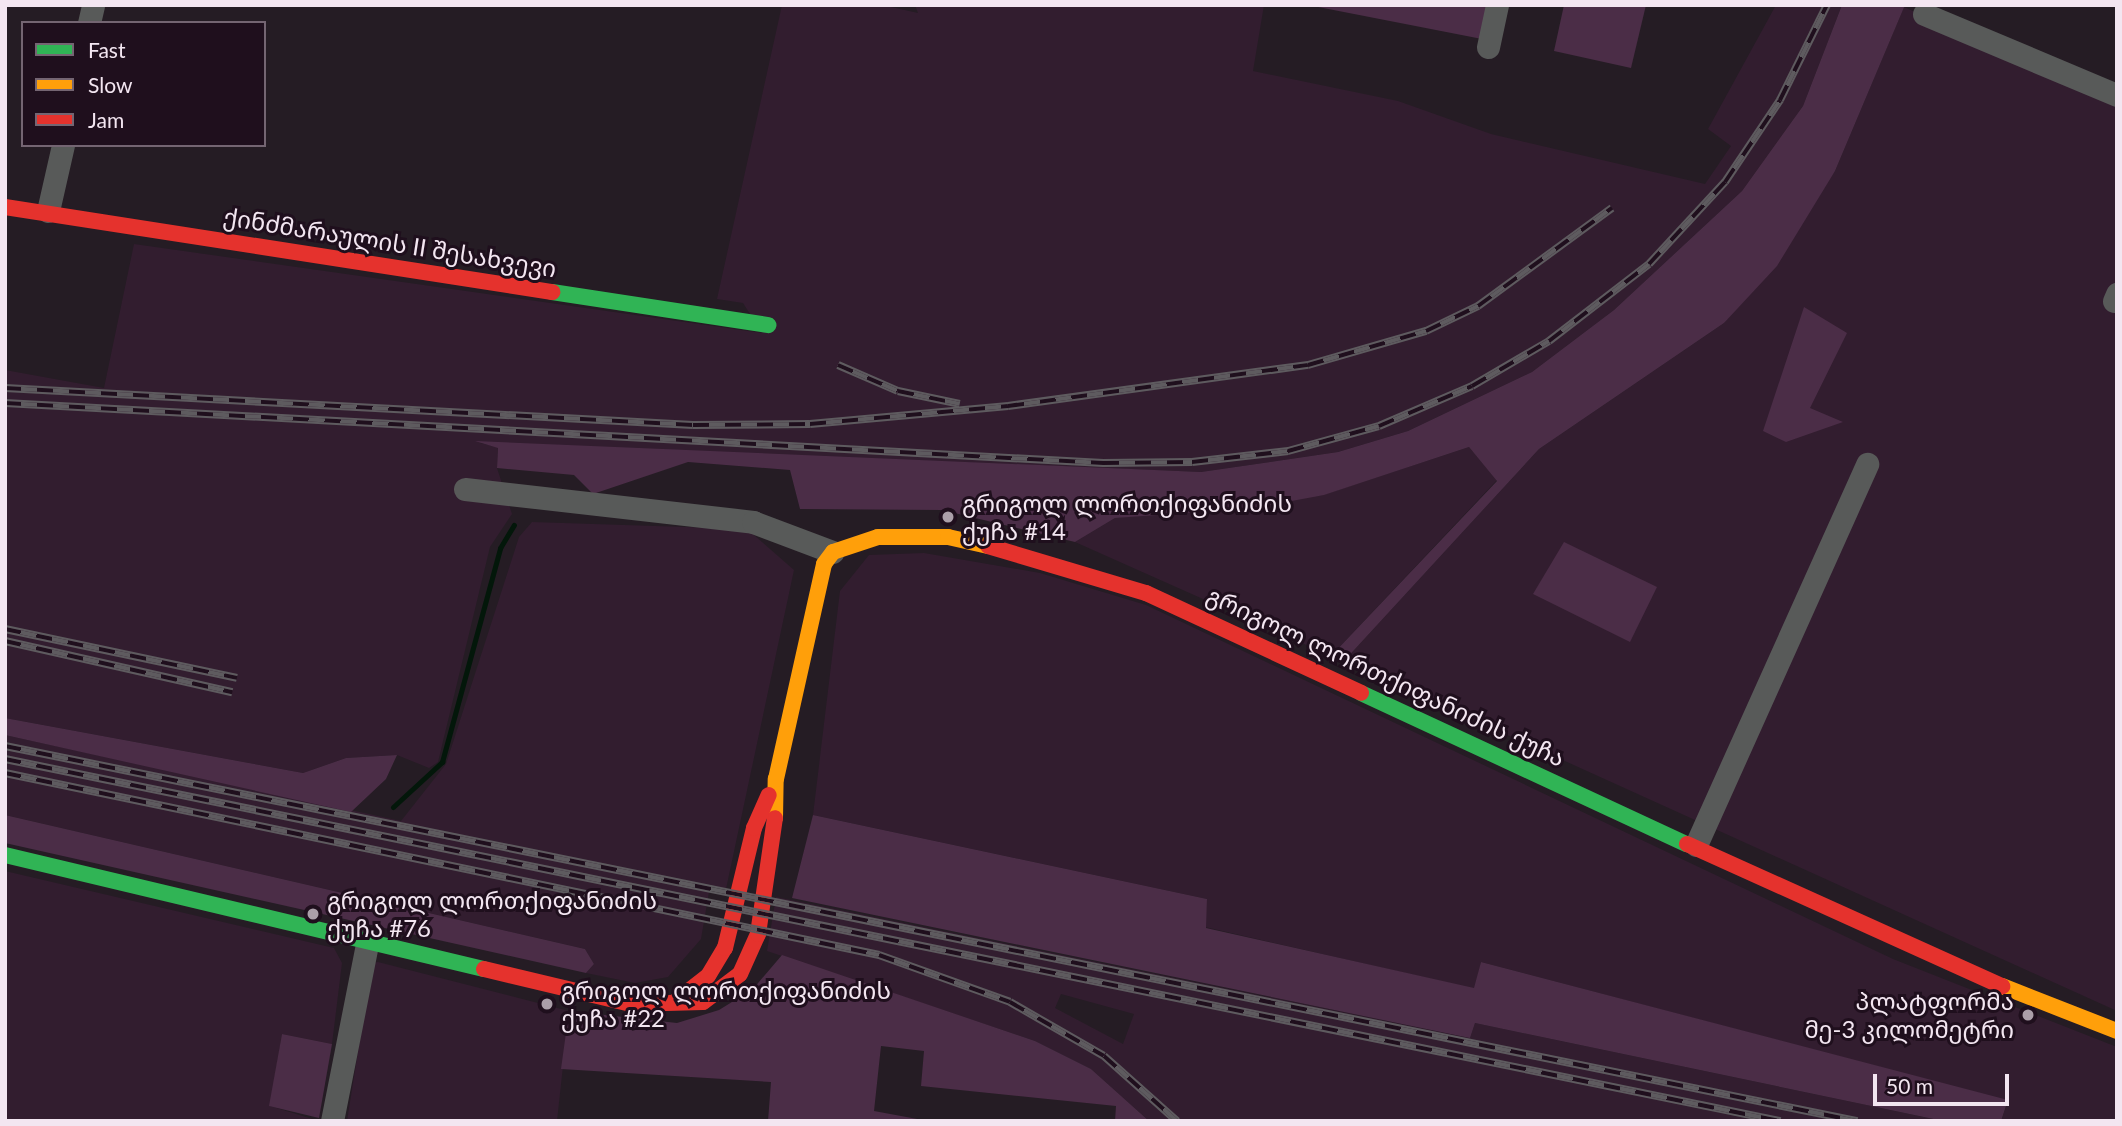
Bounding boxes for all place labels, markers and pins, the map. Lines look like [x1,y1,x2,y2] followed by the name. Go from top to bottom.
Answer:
[962,489,1292,545] place label: გრიგოლ ლორთქიფანიძის ქუჩა #14
[940,509,956,525] marker: გრიგოლ ლორთქიფანიძის ქუჩა #14
[327,886,657,942] place label: გრიგოლ ლორთქიფანიძის ქუჩა #76
[305,906,321,922] marker: გრიგოლ ლორთქიფანიძის ქუჩა #76
[561,976,891,1032] place label: გრიგოლ ლორთქიფანიძის ქუჩა #22
[1804,987,2014,1043] place label: პლატფორმა მე-3 კილომეტრი
[539,996,555,1012] marker: გრიგოლ ლორთქიფანიძის ქუჩა #22
[2020,1007,2036,1023] marker: პლატფორმა მე-3 კილომეტრი

